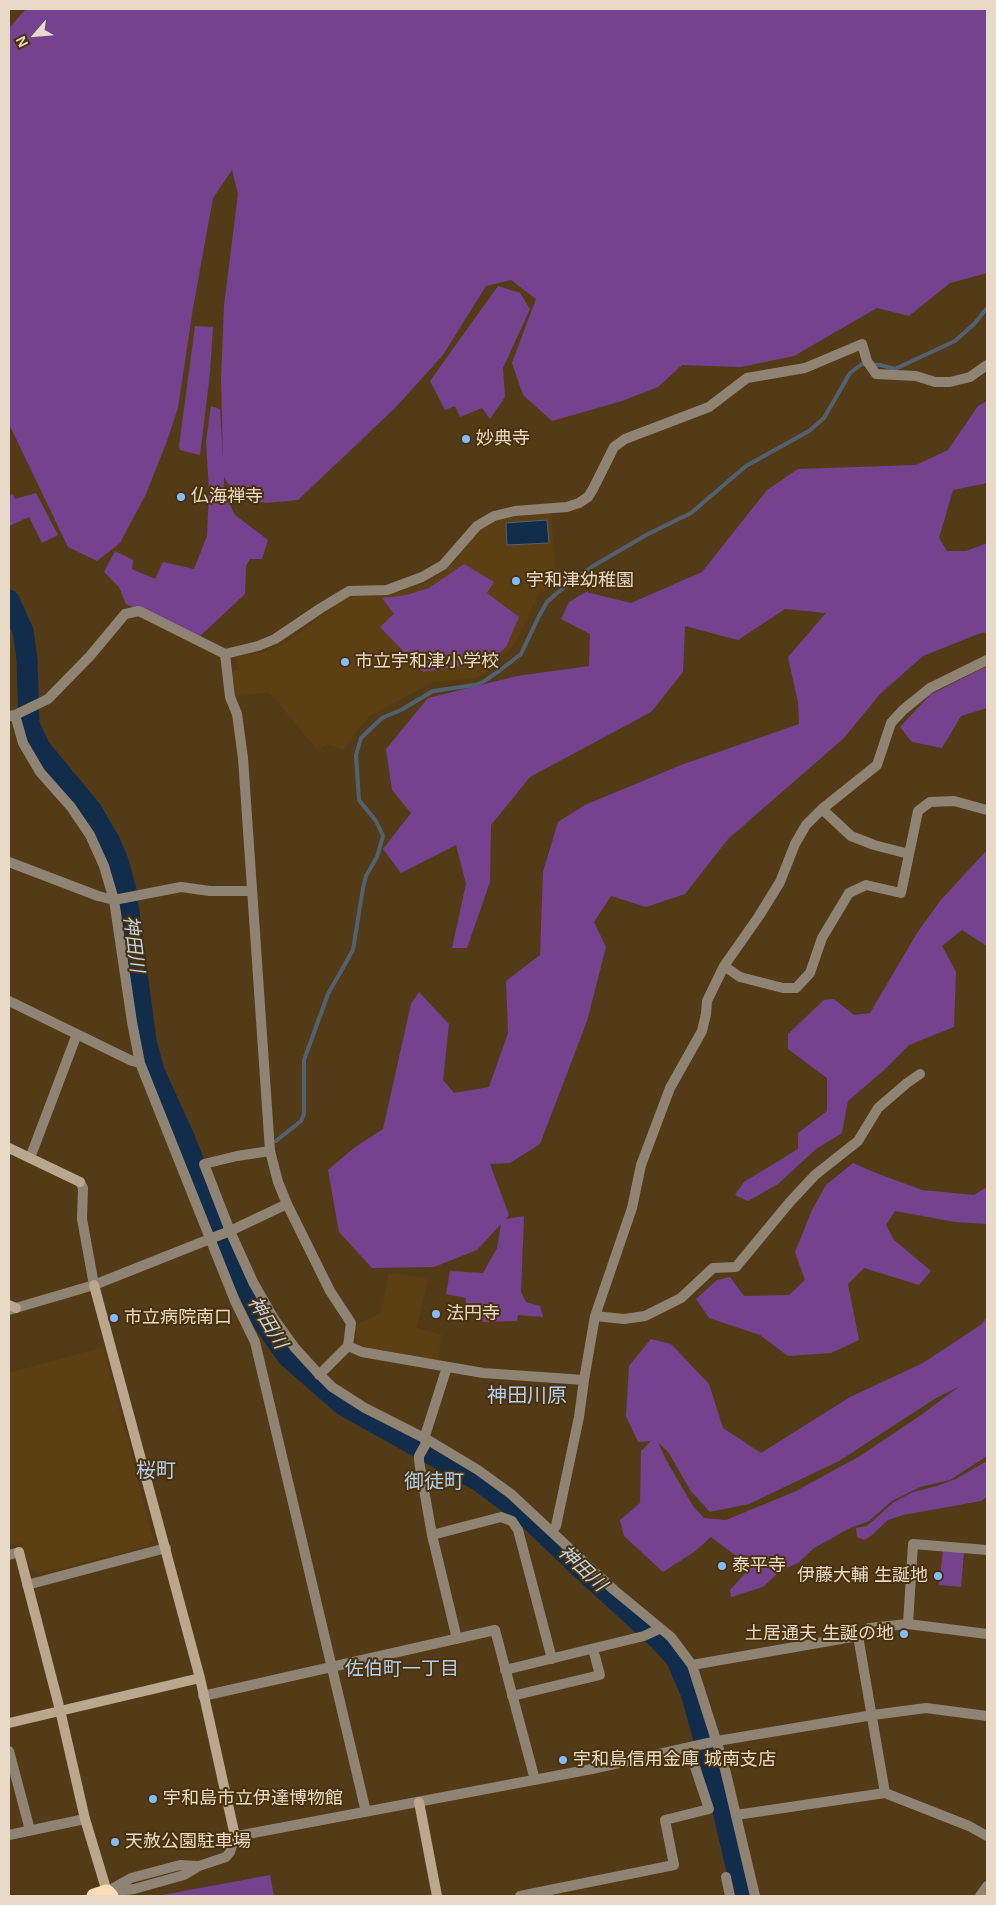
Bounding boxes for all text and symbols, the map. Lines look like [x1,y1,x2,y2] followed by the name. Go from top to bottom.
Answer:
[10,10,60,60] north arrow
[12,34,31,50] text: N
[476,428,530,450] place label: 妙典寺
[460,433,472,445] marker: 妙典寺
[191,486,263,508] place label: 仏海禅寺
[175,491,187,503] marker: 仏海禅寺
[526,570,634,592] place label: 宇和津幼稚園
[510,575,522,587] marker: 宇和津幼稚園
[355,651,499,673] place label: 市立宇和津小学校
[339,656,351,668] marker: 市立宇和津小学校
[118,914,148,974] water label: 神田川
[243,1293,291,1353] water label: 神田川
[446,1303,500,1325] place label: 法円寺
[124,1307,232,1329] place label: 市立病院南口
[430,1308,442,1320] marker: 法円寺
[108,1312,120,1324] marker: 市立病院南口
[487,1384,567,1408] district label: 神田川原
[136,1459,176,1483] district label: 桜町
[404,1470,464,1494] district label: 御徒町
[553,1541,611,1597] water label: 神田川
[732,1555,786,1577] place label: 泰平寺
[716,1560,728,1572] marker: 泰平寺
[797,1565,928,1587] place label: 伊藤大輔 生誕地
[932,1570,944,1582] marker: 伊藤大輔 生誕地
[745,1623,894,1645] place label: 土居通夫 生誕の地
[898,1628,910,1640] marker: 土居通夫 生誕の地
[345,1659,459,1681] district label: 佐伯町一丁目
[573,1749,776,1771] place label: 宇和島信用金庫 城南支店
[557,1754,569,1766] marker: 宇和島信用金庫 城南支店
[163,1788,343,1810] place label: 宇和島市立伊達博物館
[147,1793,159,1805] marker: 宇和島市立伊達博物館
[125,1831,251,1853] place label: 天赦公園駐車場
[109,1836,121,1848] marker: 天赦公園駐車場

